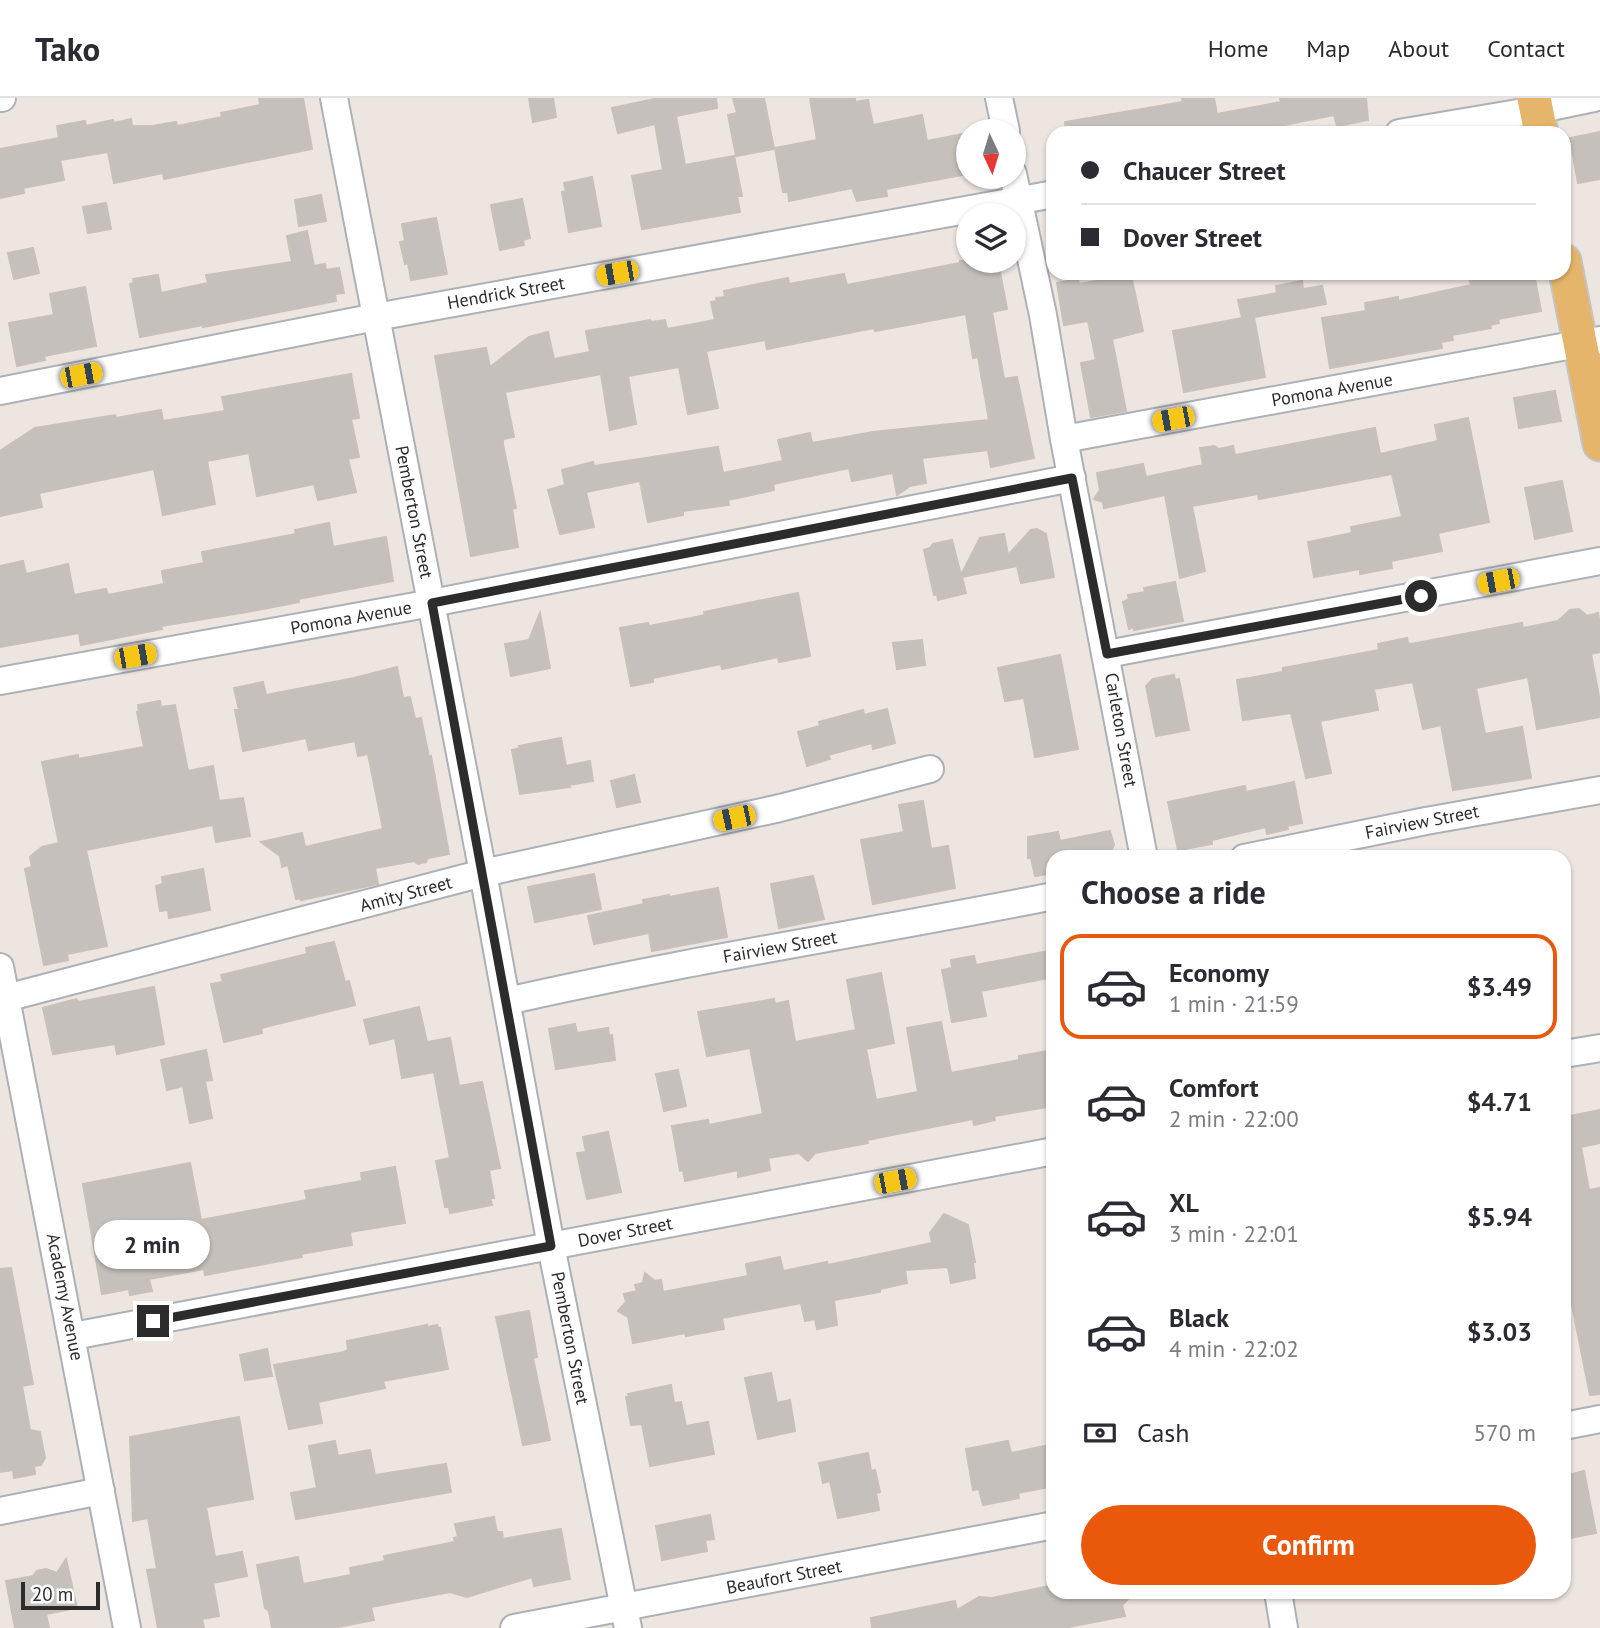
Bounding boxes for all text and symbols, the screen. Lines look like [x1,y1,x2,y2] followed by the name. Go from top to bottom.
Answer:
[35,27,100,70] text: Tako
[1208,33,1268,64] text: Home
[1306,33,1350,64] text: Map
[1388,33,1449,64] text: About
[1487,33,1565,64] text: Contact
[956,119,1026,189] north arrow
[956,119,1026,273] map controls
[1123,154,1286,187] text: Chaucer Street
[956,203,1026,273] button: layers
[1123,221,1262,254] text: Dover Street
[595,259,640,287] car
[445,271,566,314] street label: Hendrick Street
[59,361,104,389] car
[1270,368,1394,411] street label: Pomona Avenue
[1151,405,1196,433] car
[390,444,439,580] street label: Pemberton Street
[1476,567,1521,595] car
[1405,580,1437,612] route start
[289,596,413,639] street label: Pomona Avenue
[113,642,158,670] car
[1100,671,1143,789] street label: Carleton Street
[1363,799,1481,844] street label: Fairview Street
[712,803,757,833] car
[357,870,455,917] street label: Amity Street
[1081,871,1266,913] text: Choose a ride
[721,925,839,968] street label: Fairview Street
[1085,955,1148,1018] icon: car
[1169,956,1269,989] text: Economy
[1467,970,1532,1003] text: $3.49
[1169,989,1299,1018] text: 1 min · 21:59
[1085,1070,1148,1133] icon: car
[1169,1071,1259,1104] text: Comfort
[1467,1085,1532,1118] text: $4.71
[1169,1104,1299,1133] text: 2 min · 22:00
[873,1167,918,1195] car
[1085,1185,1148,1248] icon: car
[1169,1186,1199,1219] text: XL
[1467,1200,1532,1233] text: $5.94
[576,1211,674,1252] street label: Dover Street
[1169,1219,1299,1248] text: 3 min · 22:01
[95,1220,211,1268] callout: 2 min
[124,1230,180,1259] text: 2 min
[42,1231,89,1362] street label: Academy Avenue
[546,1270,595,1406] street label: Pemberton Street
[1085,1300,1148,1363] icon: car
[1169,1301,1229,1334] text: Black
[137,1305,169,1337] route end
[1467,1315,1532,1348] text: $3.03
[1169,1334,1299,1363] text: 4 min · 22:02
[1081,1414,1119,1452] icon: cash
[1137,1416,1189,1449] text: Cash
[1474,1418,1536,1447] text: 570 m
[1081,1505,1536,1585] button: Confirm
[724,1554,844,1599] street label: Beaufort Street
[21,1579,100,1611] scale bar
[32,1582,73,1606] text: 20 m

